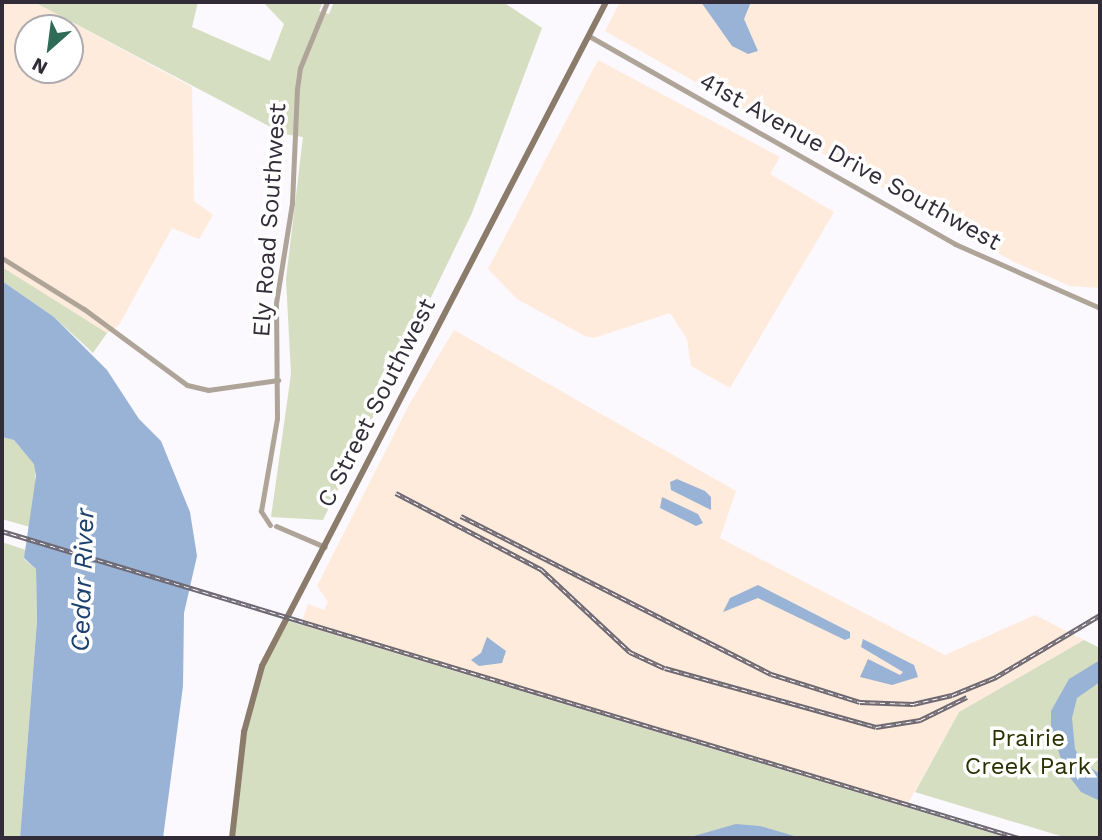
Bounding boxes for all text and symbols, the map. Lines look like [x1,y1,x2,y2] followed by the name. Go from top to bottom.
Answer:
[14,14,84,84] north arrow
[28,53,51,80] text: N
[694,67,1006,257] street label: 41st Avenue Drive Southwest
[247,102,293,338] street label: Ely Road Southwest
[312,294,442,512] street label: C Street Southwest
[65,507,101,653] water label: Cedar River
[965,725,1091,781] park label: Prairie Creek Park

